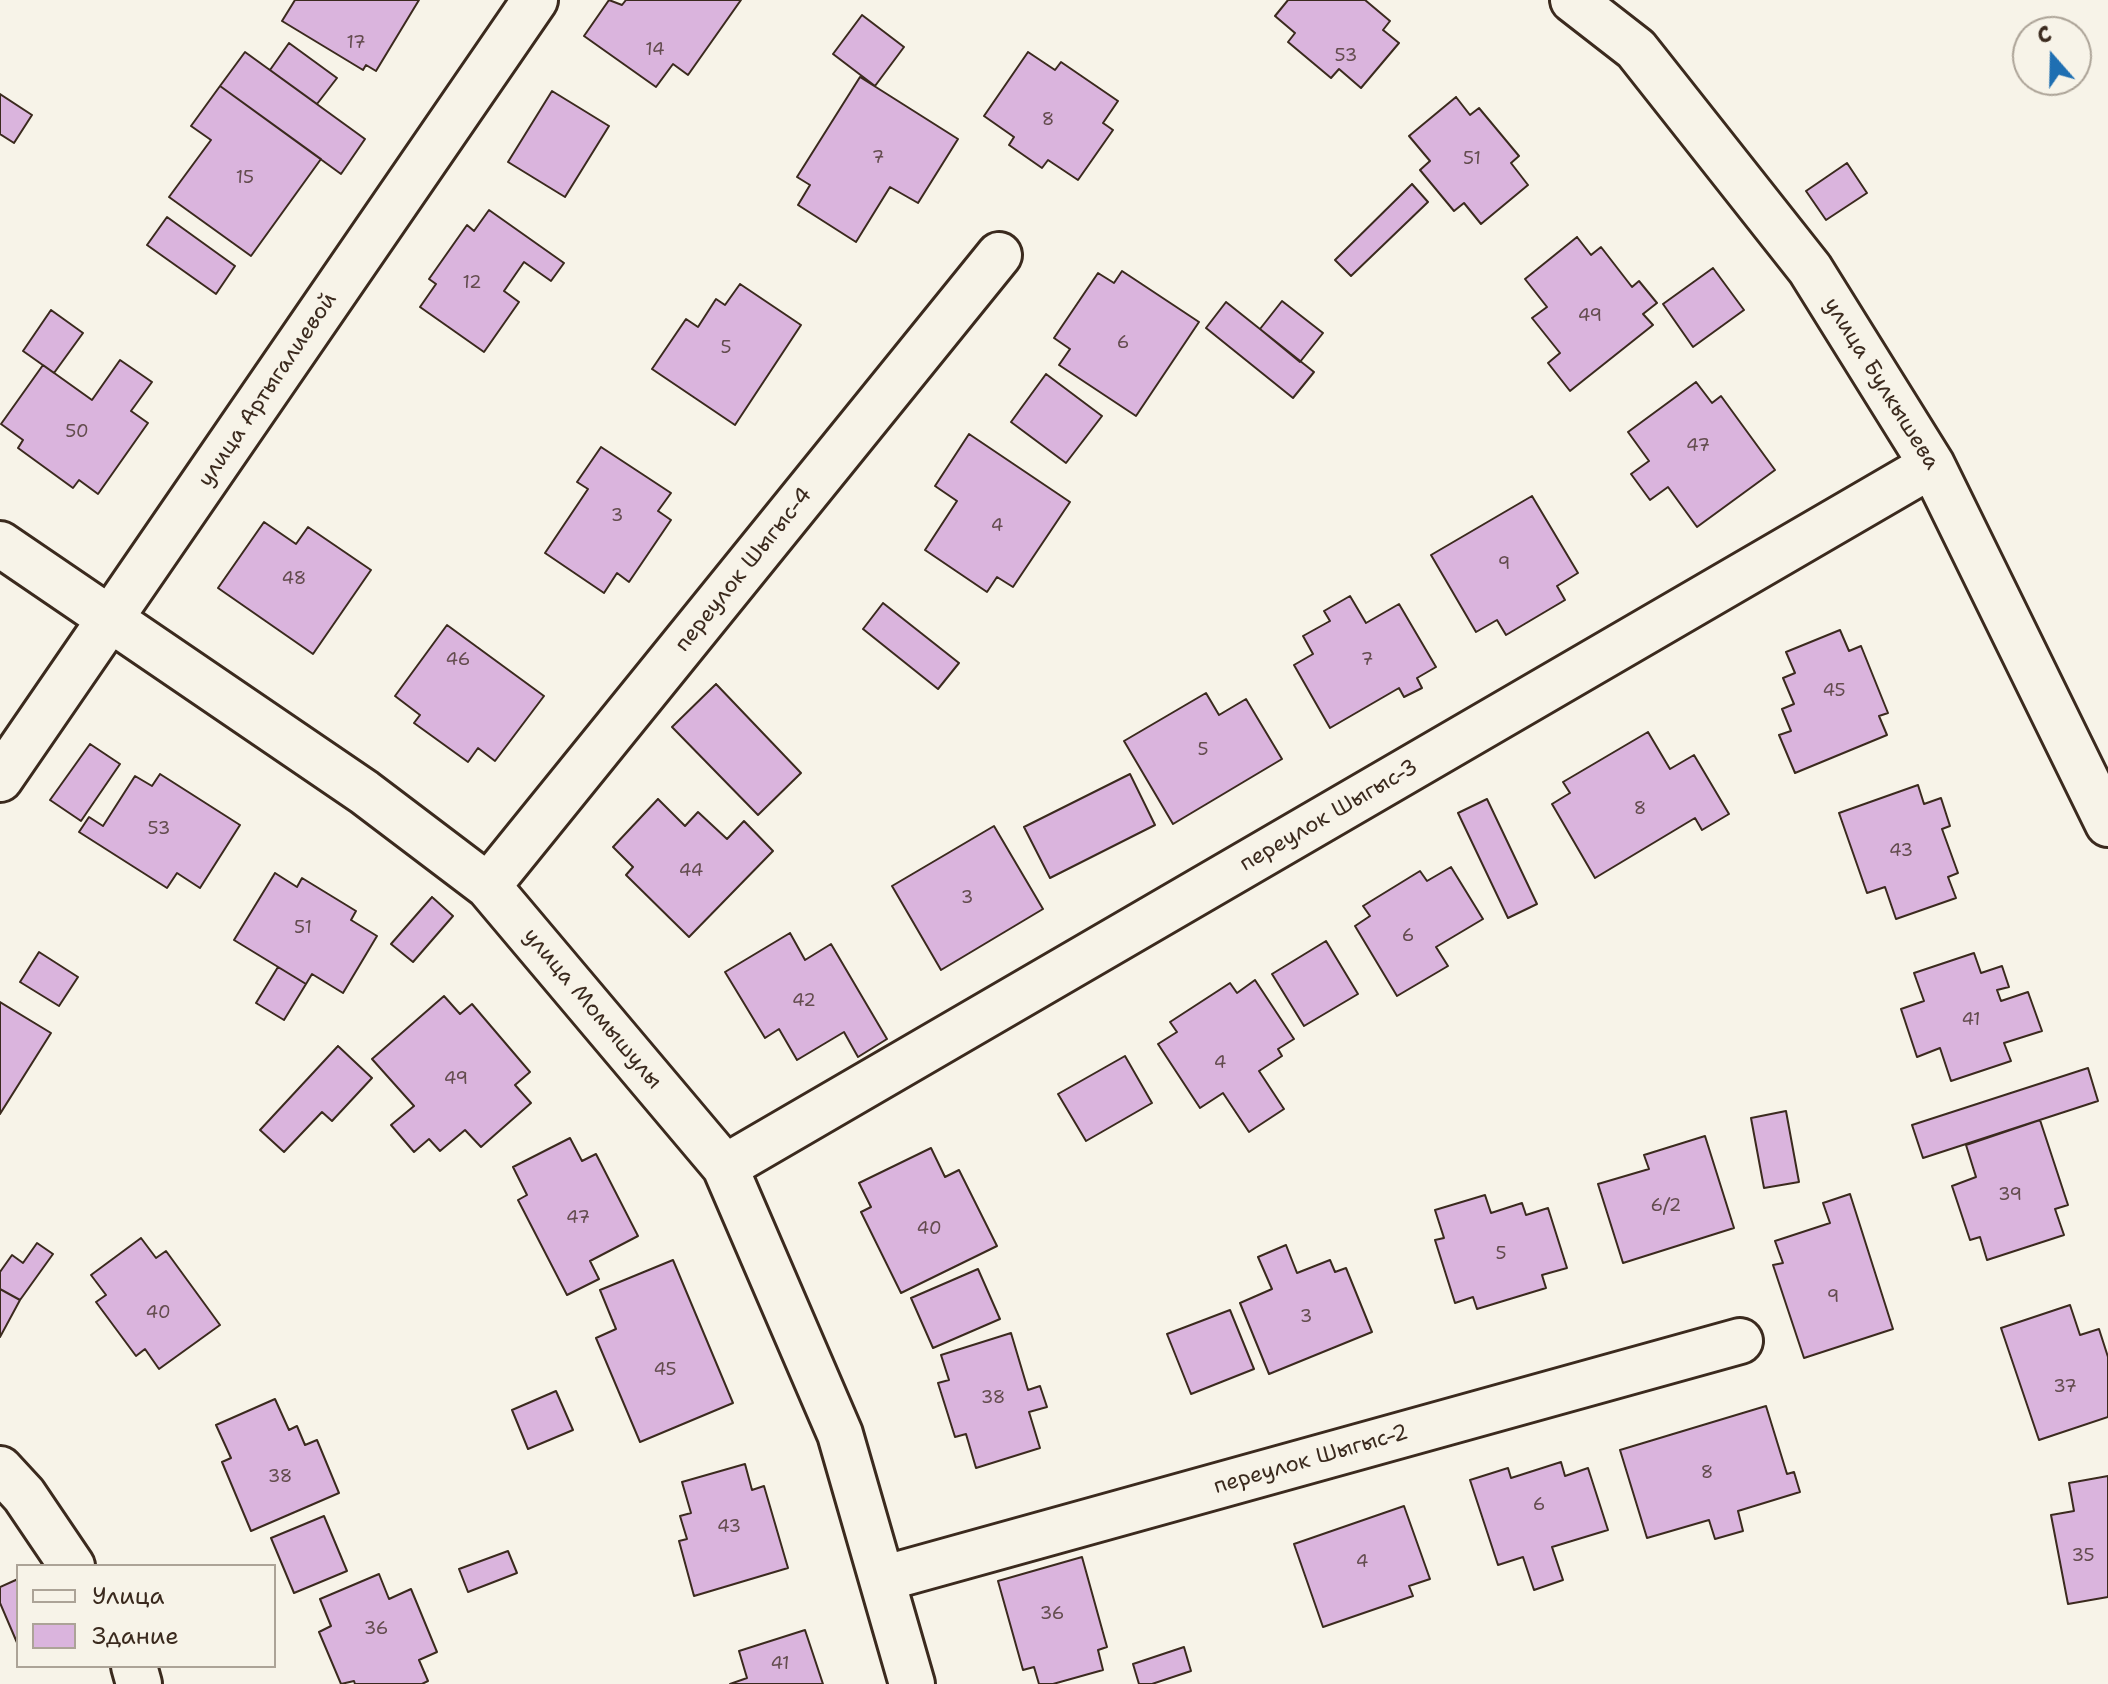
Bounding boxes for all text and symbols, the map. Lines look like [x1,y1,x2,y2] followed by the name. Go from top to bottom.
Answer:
[2012,16,2092,96] north arrow
[2033,19,2056,51] text: С
[346,32,366,54] house number: 17
[645,39,665,61] house number: 14
[1335,45,1357,67] house number: 53
[1042,109,1054,131] house number: 8
[872,147,884,169] house number: 7
[1463,148,1481,170] house number: 51
[236,167,254,189] house number: 15
[462,272,482,294] house number: 12
[193,288,343,492] street label: улица Артыгалиевой
[1817,293,1945,475] street label: улица Булкышева
[1578,305,1602,327] house number: 49
[1117,332,1129,354] house number: 6
[720,337,732,359] house number: 5
[65,421,89,443] house number: 50
[1686,435,1710,457] house number: 47
[670,483,818,657] street label: переулок Шыгыс-4
[611,505,623,527] house number: 3
[991,515,1003,537] house number: 4
[1498,553,1510,575] house number: 9
[282,568,306,590] house number: 48
[446,649,470,671] house number: 46
[1361,649,1373,671] house number: 7
[1822,680,1846,702] house number: 45
[1197,739,1209,761] house number: 5
[1235,754,1423,878] street label: переулок Шыгыс-3
[1634,798,1646,820] house number: 8
[148,818,170,840] house number: 53
[1889,840,1913,862] house number: 43
[679,860,703,882] house number: 44
[961,887,973,909] house number: 3
[294,917,312,939] house number: 51
[517,923,667,1095] street label: улица Момышулы
[1402,925,1414,947] house number: 6
[792,990,816,1012] house number: 42
[1961,1009,1981,1031] house number: 41
[1214,1052,1226,1074] house number: 4
[444,1068,468,1090] house number: 49
[1998,1184,2022,1206] house number: 39
[1651,1195,1681,1217] house number: 6/2
[566,1207,590,1229] house number: 47
[916,1218,942,1240] house number: 40
[1495,1243,1507,1265] house number: 5
[1827,1286,1839,1308] house number: 9
[145,1302,171,1324] house number: 40
[1300,1306,1312,1328] house number: 3
[653,1359,677,1381] house number: 45
[2053,1376,2077,1398] house number: 37
[981,1387,1005,1409] house number: 38
[1211,1420,1411,1500] street label: переулок Шыгыс-2
[1701,1462,1713,1484] house number: 8
[268,1466,292,1488] house number: 38
[1533,1494,1545,1516] house number: 6
[717,1516,741,1538] house number: 43
[2071,1545,2095,1567] house number: 35
[1356,1551,1368,1573] house number: 4
[16,1564,276,1668] legend
[92,1580,165,1612] text: Улица
[1040,1603,1064,1625] house number: 36
[364,1618,388,1640] house number: 36
[92,1620,179,1652] text: Здание
[770,1653,790,1675] house number: 41

